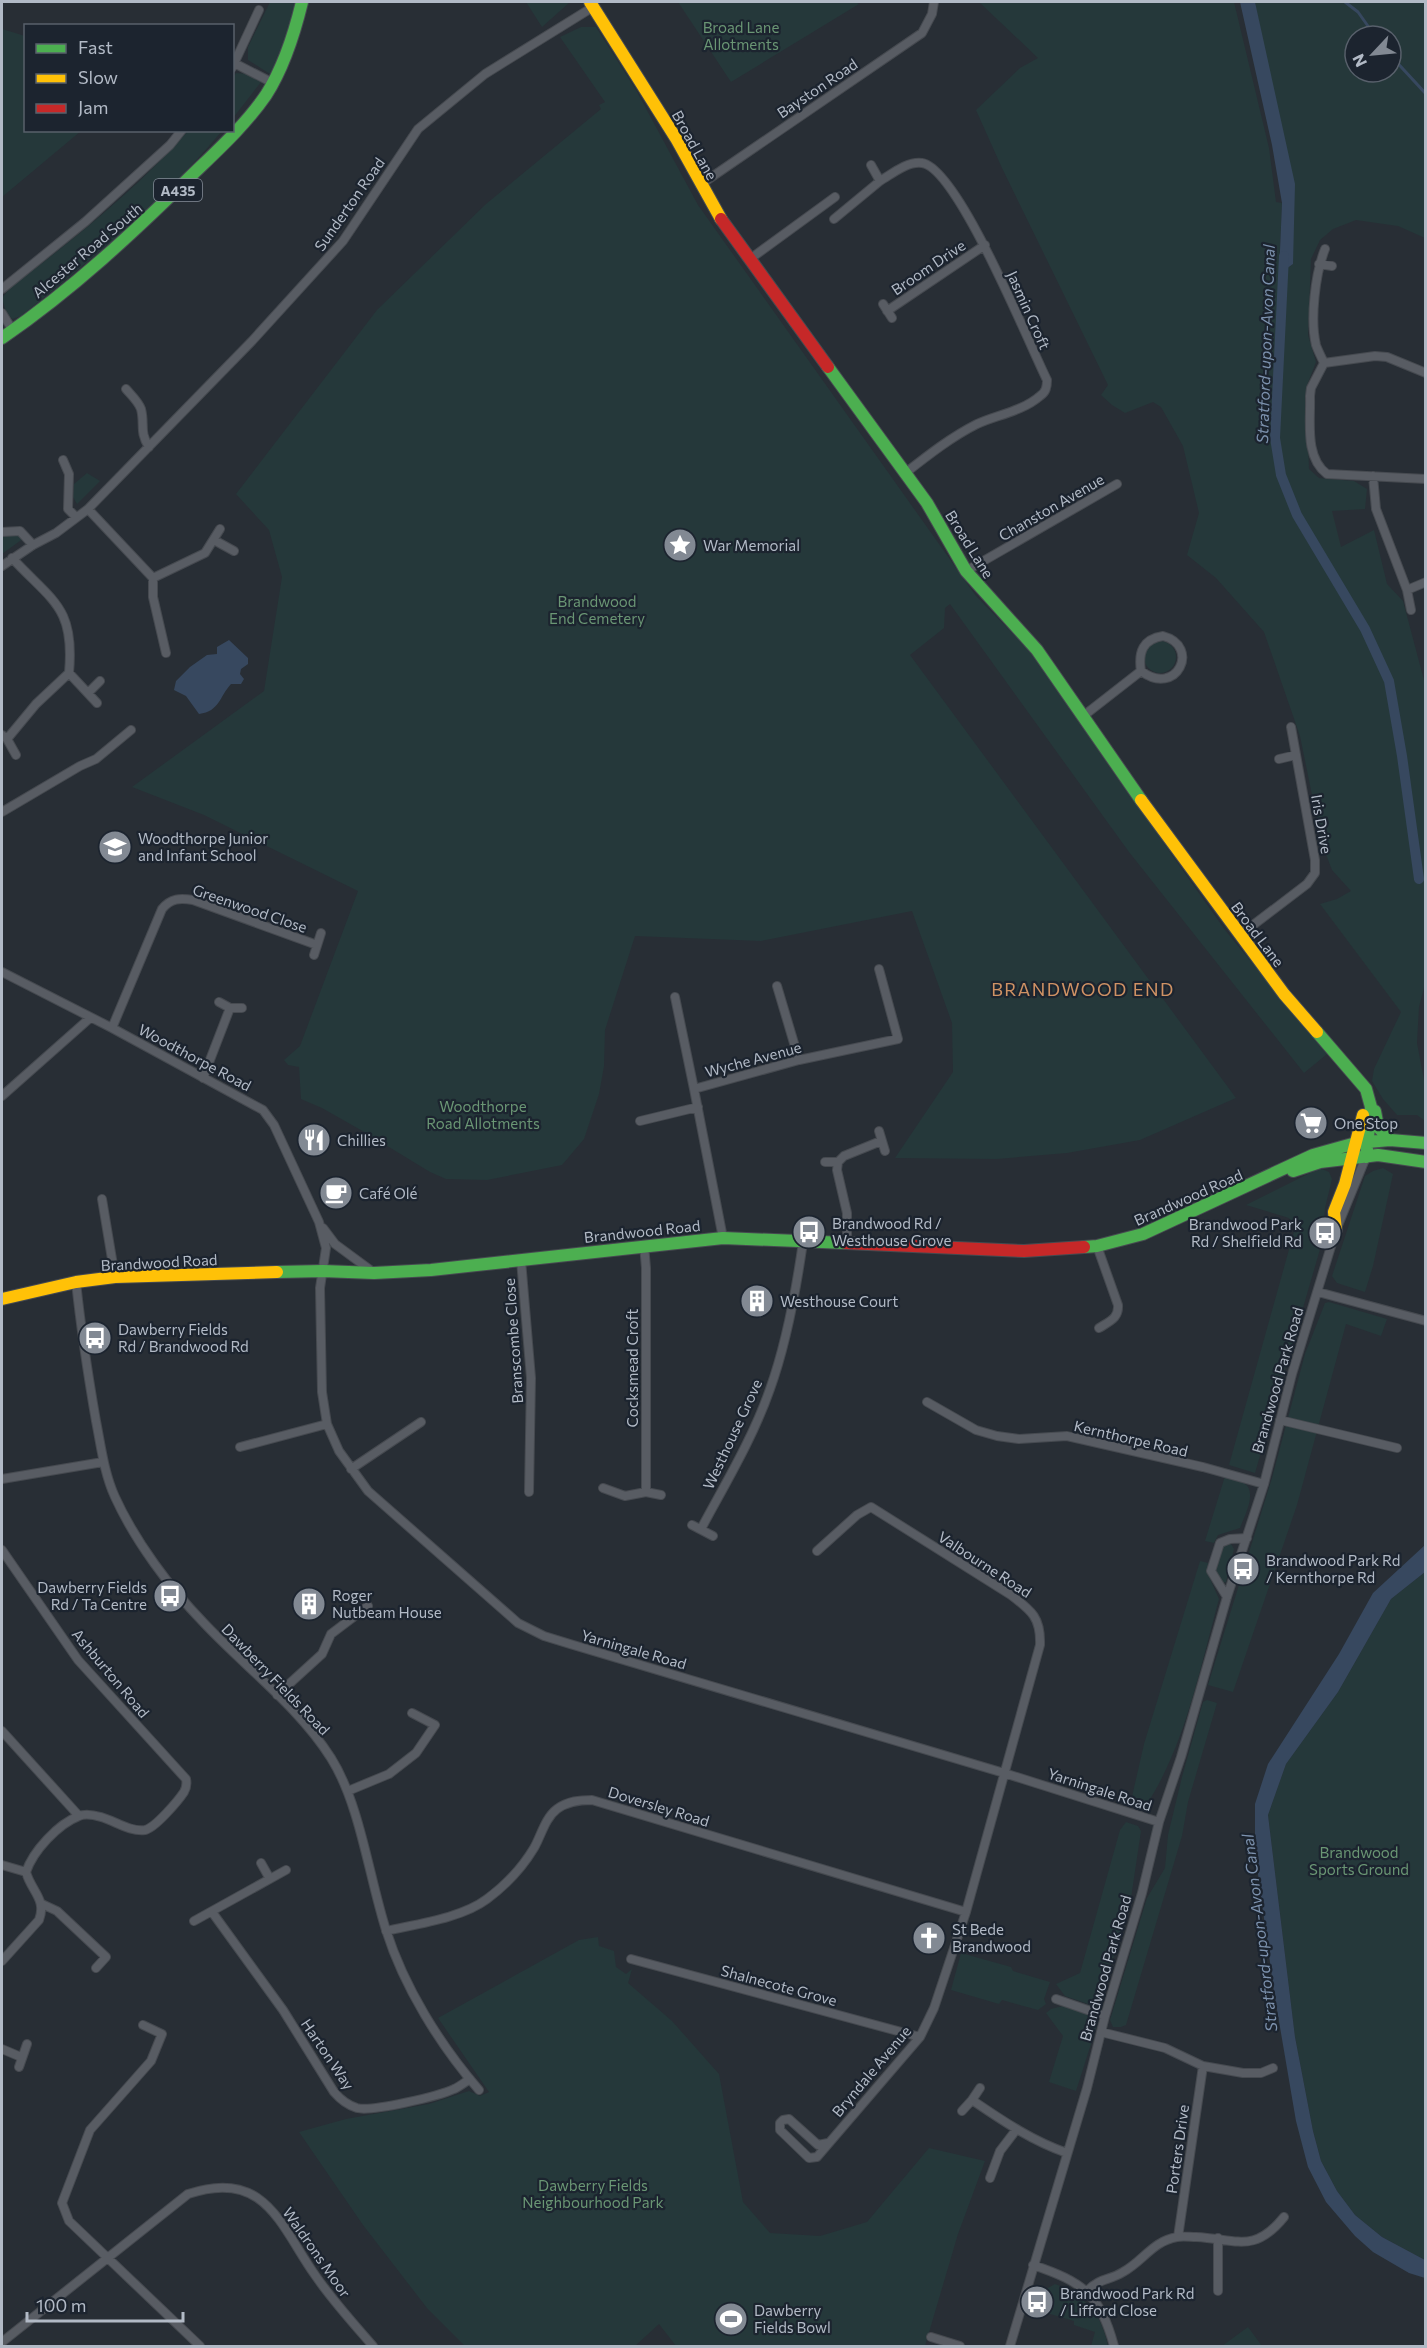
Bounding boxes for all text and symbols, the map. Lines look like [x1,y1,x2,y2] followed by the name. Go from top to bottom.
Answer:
[703,18,779,53] park label: Broad Lane Allotments
[24,24,234,132] legend
[1343,24,1403,84] north arrow
[78,36,113,58] text: Fast
[1348,51,1370,70] text: N
[773,54,861,122] street label: Bayston Road
[78,66,118,88] text: Slow
[78,96,108,118] text: Jam
[669,107,722,183] street label: Broad Lane
[310,154,388,254] street label: Sunderton Road
[154,179,202,201] road number: A435
[28,199,146,301] street label: Alcester Road South
[888,236,969,298] street label: Broom Drive
[1252,243,1278,444] water label: Stratford-upon-Avon Canal
[1004,268,1054,352] street label: Jasmin Croft
[995,470,1107,544] street label: Chanston Avenue
[942,507,998,581] street label: Broad Lane
[662,527,698,563] place icon: War Memorial
[703,536,800,554] place label: War Memorial
[549,592,645,627] park label: Brandwood End Cemetery
[1308,793,1336,855] street label: Iris Drive
[97,829,133,865] school or university icon: Woodthorpe Junior and Infant School
[138,829,268,864] place label: Woodthorpe Junior and Infant School
[190,880,310,936] street label: Greenwood Close
[1228,898,1288,970] street label: Broad Lane
[991,978,1175,1000] district label: BRANDWOOD END
[135,1020,255,1094] street label: Woodthorpe Road
[703,1037,803,1081] street label: Wyche Avenue
[426,1097,540,1132] park label: Woodthorpe Road Allotments
[1293,1105,1329,1141] supermarket icon: One Stop
[1334,1114,1398,1132] place label: One Stop
[296,1122,332,1158] restaurant icon: Chillies
[337,1131,386,1149] place label: Chillies
[1131,1165,1245,1229] street label: Brandwood Road
[318,1175,354,1211] cafe icon: Café Olé
[359,1184,418,1202] place label: Café Olé
[791,1214,827,1250] bus stop icon: Brandwood Rd / Westhouse Grove
[832,1214,951,1249] place label: Brandwood Rd / Westhouse Grove
[1189,1215,1302,1250] place label: Brandwood Park Rd / Shelfield Rd
[1307,1215,1343,1251] bus stop icon: Brandwood Park Rd / Shelfield Rd
[583,1216,701,1246] street label: Brandwood Road
[100,1250,218,1274] street label: Brandwood Road
[500,1278,526,1404] street label: Branscombe Close
[739,1283,775,1319] building icon: Westhouse Court
[780,1292,898,1310] place label: Westhouse Court
[1248,1305,1306,1455] street label: Brandwood Park Road
[623,1309,641,1427] street label: Cocksmead Croft
[77,1320,113,1356] bus stop icon: Dawberry Fields Rd / Brandwood Rd
[118,1320,249,1355] place label: Dawberry Fields Rd / Brandwood Rd
[699,1376,765,1492] street label: Westhouse Grove
[1072,1416,1190,1460] street label: Kernthorpe Road
[935,1527,1035,1601] street label: Valbourne Road
[1225,1551,1261,1587] bus stop icon: Brandwood Park Rd / Kernthorpe Rd
[1266,1551,1400,1586] place label: Brandwood Park Rd / Kernthorpe Rd
[37,1578,147,1613] place label: Dawberry Fields Rd / Ta Centre
[152,1578,188,1614] bus stop icon: Dawberry Fields Rd / Ta Centre
[291,1586,327,1622] building icon: Roger Nutbeam House
[332,1586,442,1621] place label: Roger Nutbeam House
[218,1620,334,1738] street label: Dawberry Fields Road
[69,1625,153,1721] street label: Ashburton Road
[579,1625,689,1673] street label: Yarningale Road
[1046,1764,1154,1814] street label: Yarningale Road
[606,1782,712,1830] street label: Doversley Road
[1237,1832,1281,2033] water label: Stratford-upon-Avon Canal
[1309,1843,1409,1878] park label: Brandwood Sports Ground
[1076,1893,1134,2043] street label: Brandwood Park Road
[911,1920,947,1956] church icon: St Bede Brandwood
[952,1920,1031,1955] place label: St Bede Brandwood
[719,1961,839,2009] street label: Shalnecote Grove
[298,2015,358,2093] street label: Harton Way
[828,2022,914,2120] street label: Bryndale Avenue
[1162,2103,1192,2195] street label: Porters Drive
[522,2176,664,2211] park label: Dawberry Fields Neighbourhood Park
[279,2203,355,2301] street label: Waldrons Moor
[1019,2284,1055,2320] bus stop icon: Brandwood Park Rd / Lifford Close
[1060,2284,1194,2319] place label: Brandwood Park Rd / Lifford Close
[27,2285,183,2323] scale bar
[36,2294,86,2316] text: 100 m
[713,2301,749,2337] sports icon: Dawberry Fields Bowl
[754,2301,831,2336] place label: Dawberry Fields Bowl

